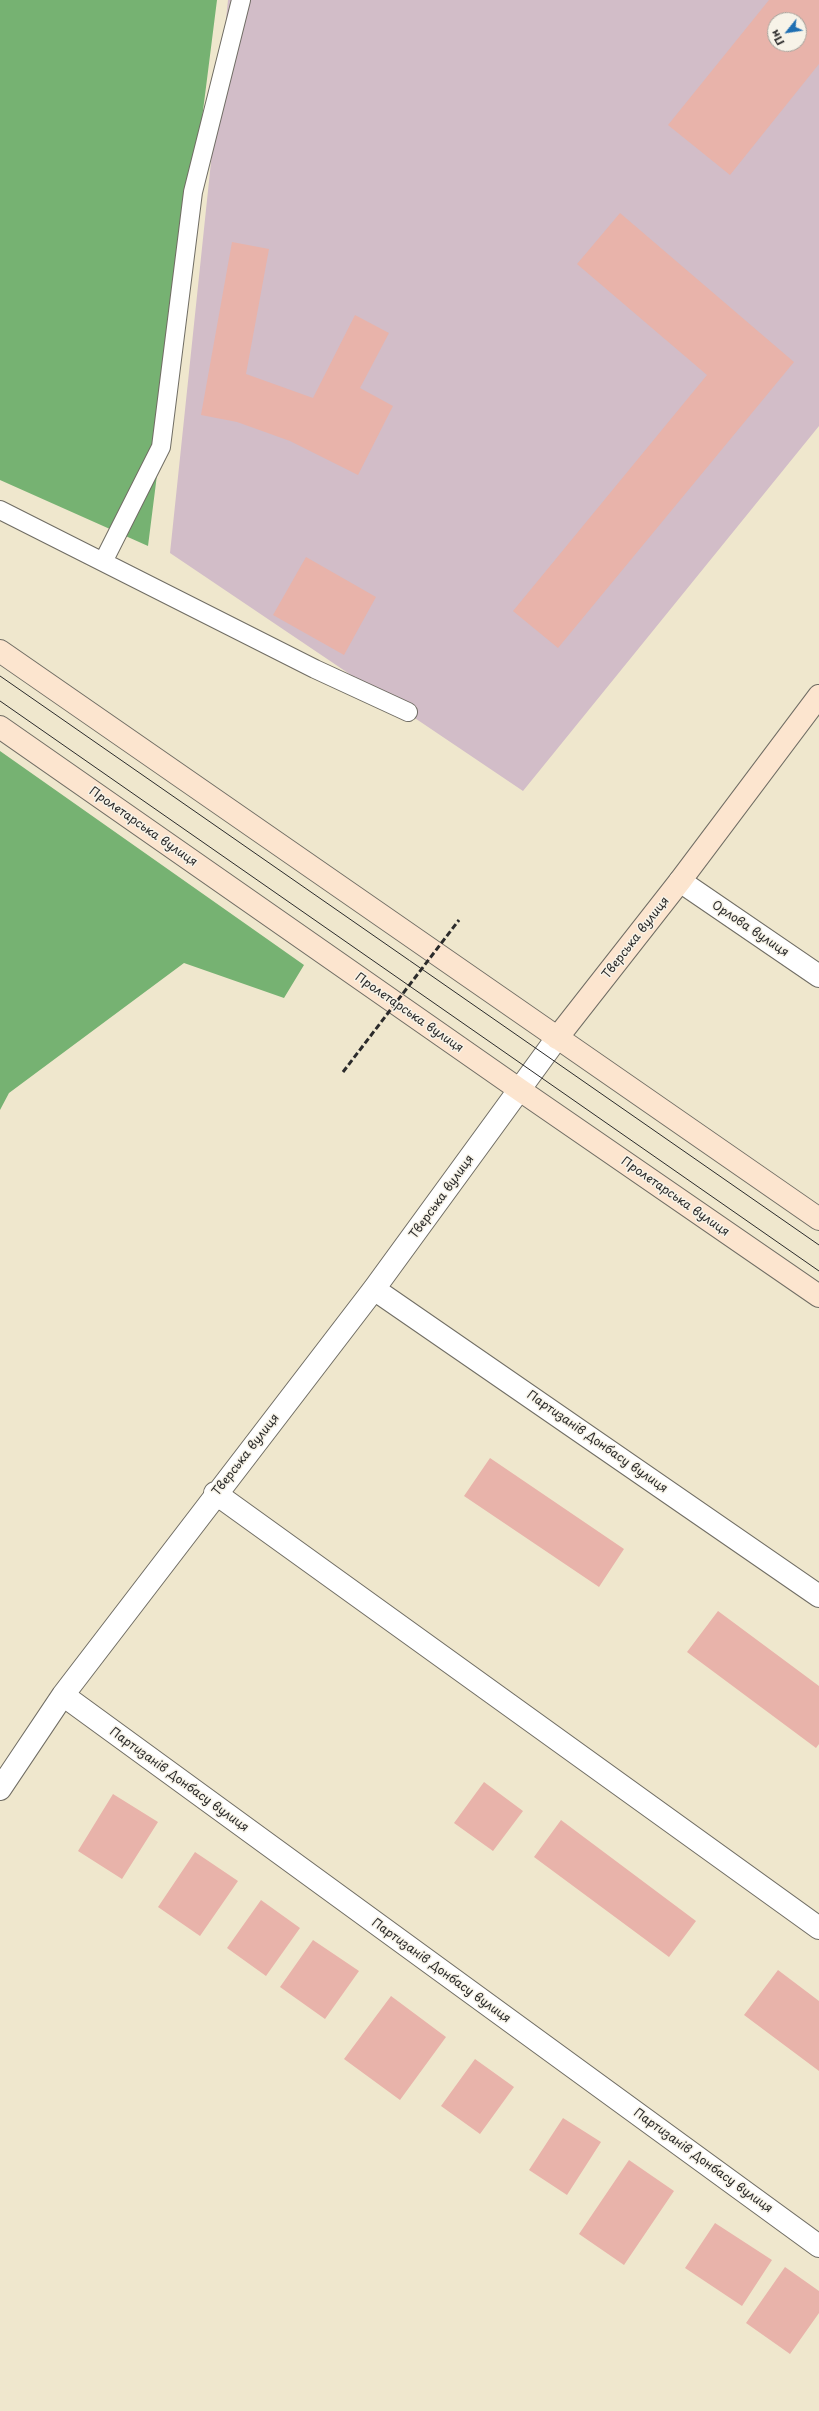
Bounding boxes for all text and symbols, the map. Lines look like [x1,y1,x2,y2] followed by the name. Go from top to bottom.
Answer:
[767,12,807,52] north arrow
[766,27,788,49] text: Пн
[86,784,200,870] street label: Пролетарська вулиця
[600,894,672,982] street label: Тверська вулиця
[709,898,791,960] street label: Орлова вулиця
[352,970,466,1056] street label: Пролетарська вулиця
[407,1152,477,1242] street label: Тверська вулиця
[618,1154,732,1240] street label: Пролетарська вулиця
[524,1388,670,1496] street label: Партизанів Донбасу вулиця
[210,1411,282,1499] street label: Тверська вулиця
[107,1725,251,1835] street label: Партизанів Донбасу вулиця
[369,1916,513,2026] street label: Партизанів Донбасу вулиця
[631,2106,775,2216] street label: Партизанів Донбасу вулиця

